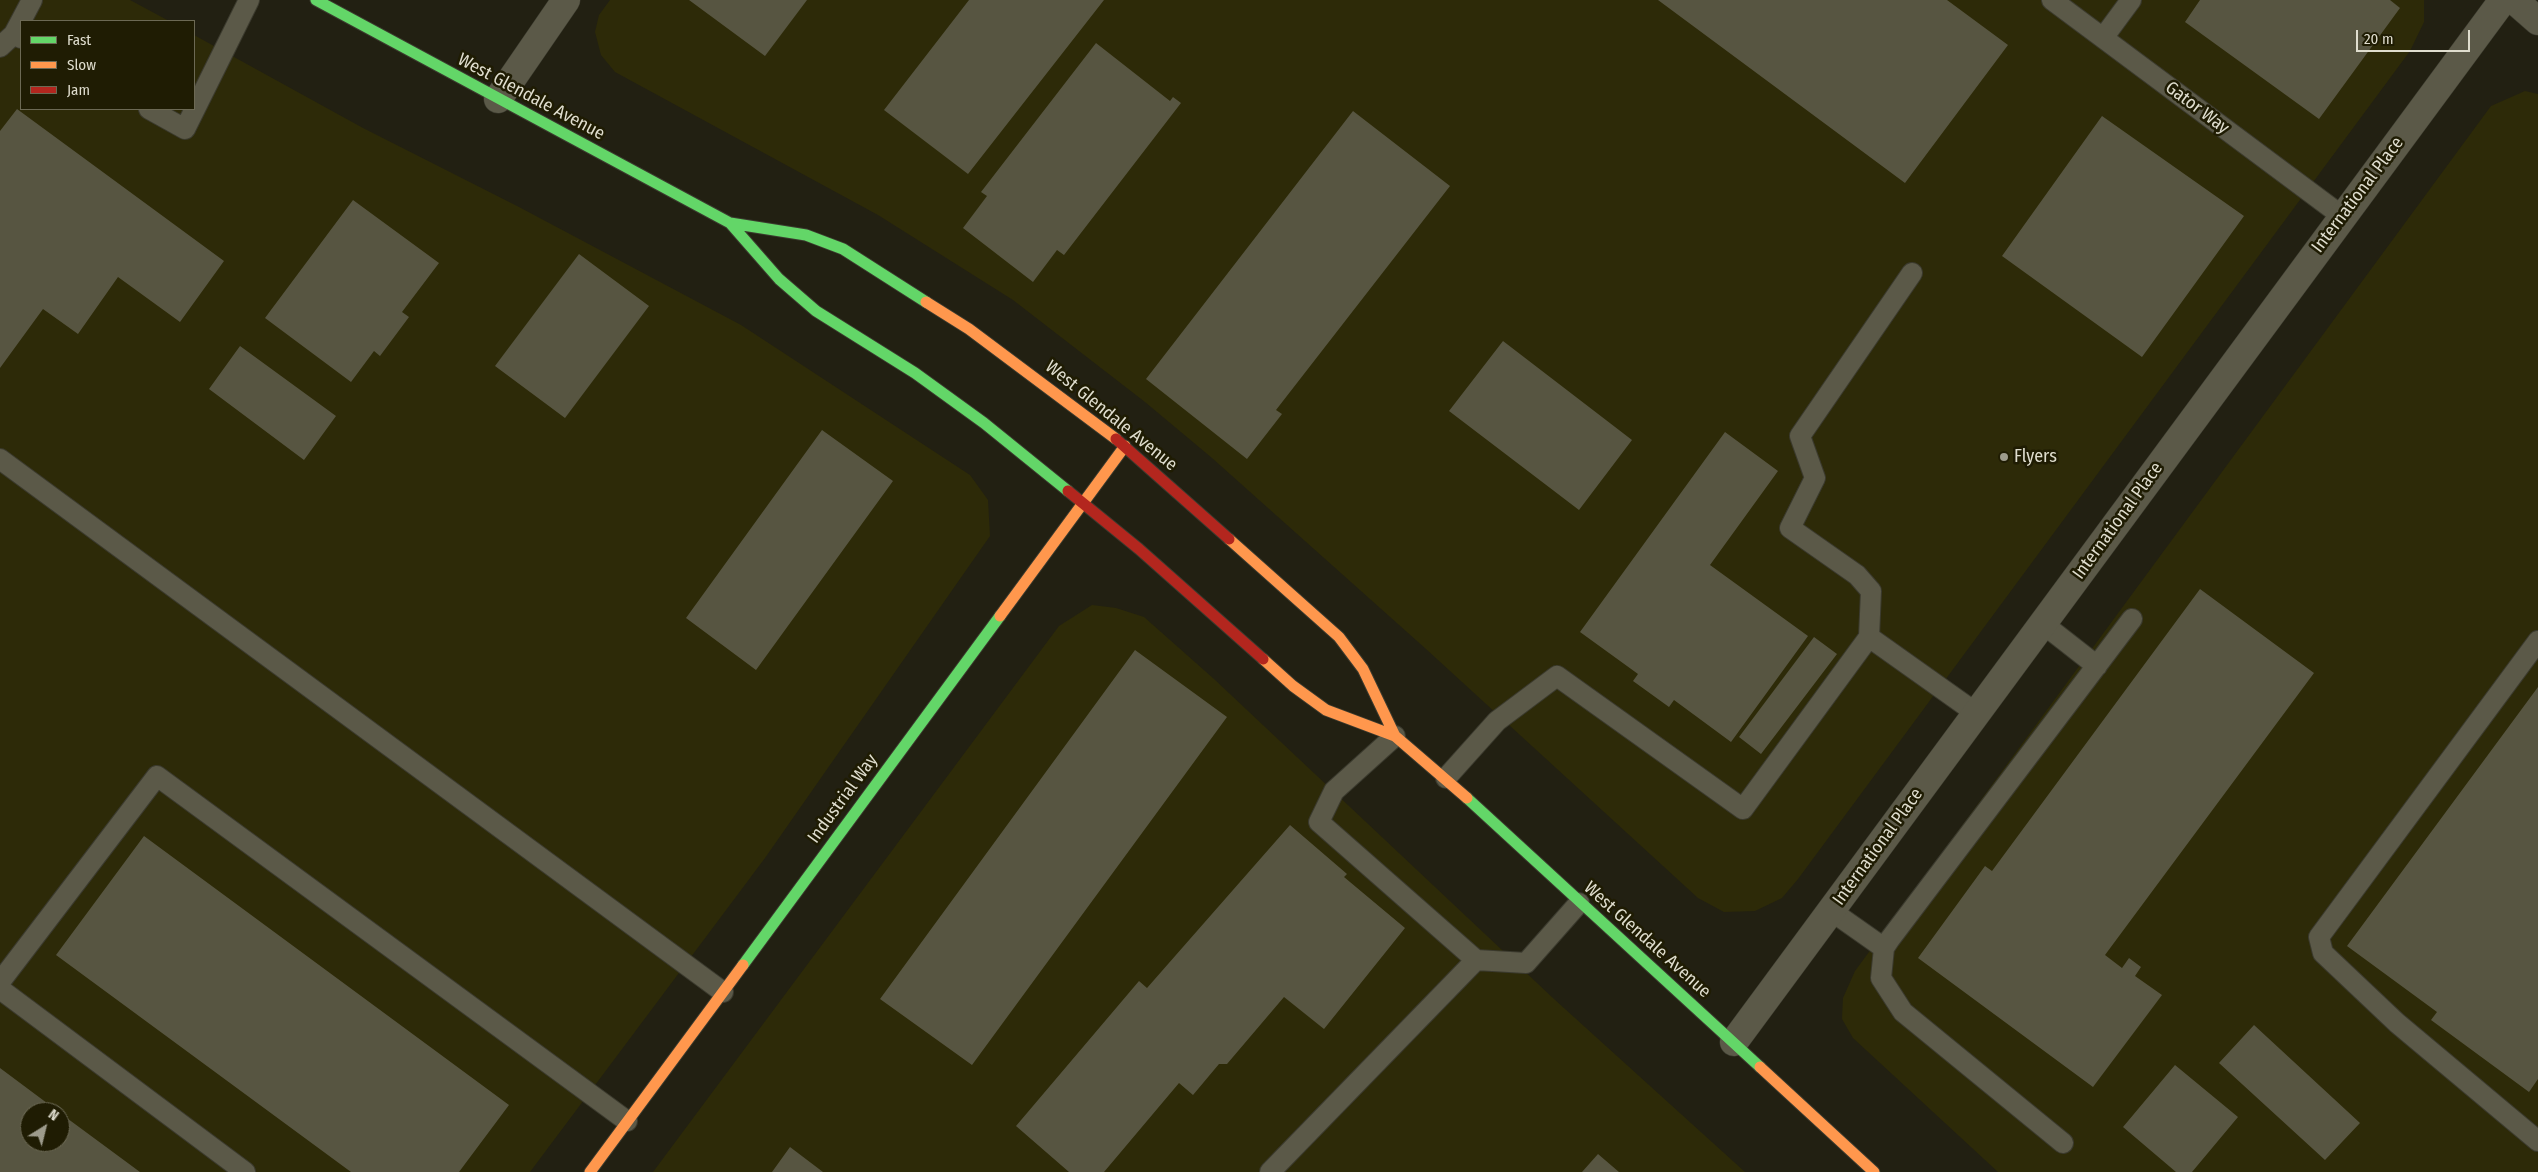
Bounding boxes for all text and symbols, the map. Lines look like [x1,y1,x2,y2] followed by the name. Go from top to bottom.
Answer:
[20,20,195,110] legend
[2358,20,2472,52] scale bar
[2364,30,2394,48] text: 20 m
[67,31,91,49] text: Fast
[454,49,608,145] street label: West Glendale Avenue
[67,56,96,74] text: Slow
[2161,77,2233,139] street label: Gator Way
[67,81,90,99] text: Jam
[2307,133,2409,257] street label: International Place
[1041,356,1181,476] street label: West Glendale Avenue
[2014,446,2057,468] place label: Flyers
[1998,451,2010,463] marker: Flyers
[2068,458,2168,584] street label: International Place
[803,750,883,848] street label: Industrial Way
[1828,784,1928,910] street label: International Place
[1579,877,1715,1003] street label: West Glendale Avenue
[20,1102,70,1152] north arrow
[45,1106,62,1125] text: N

